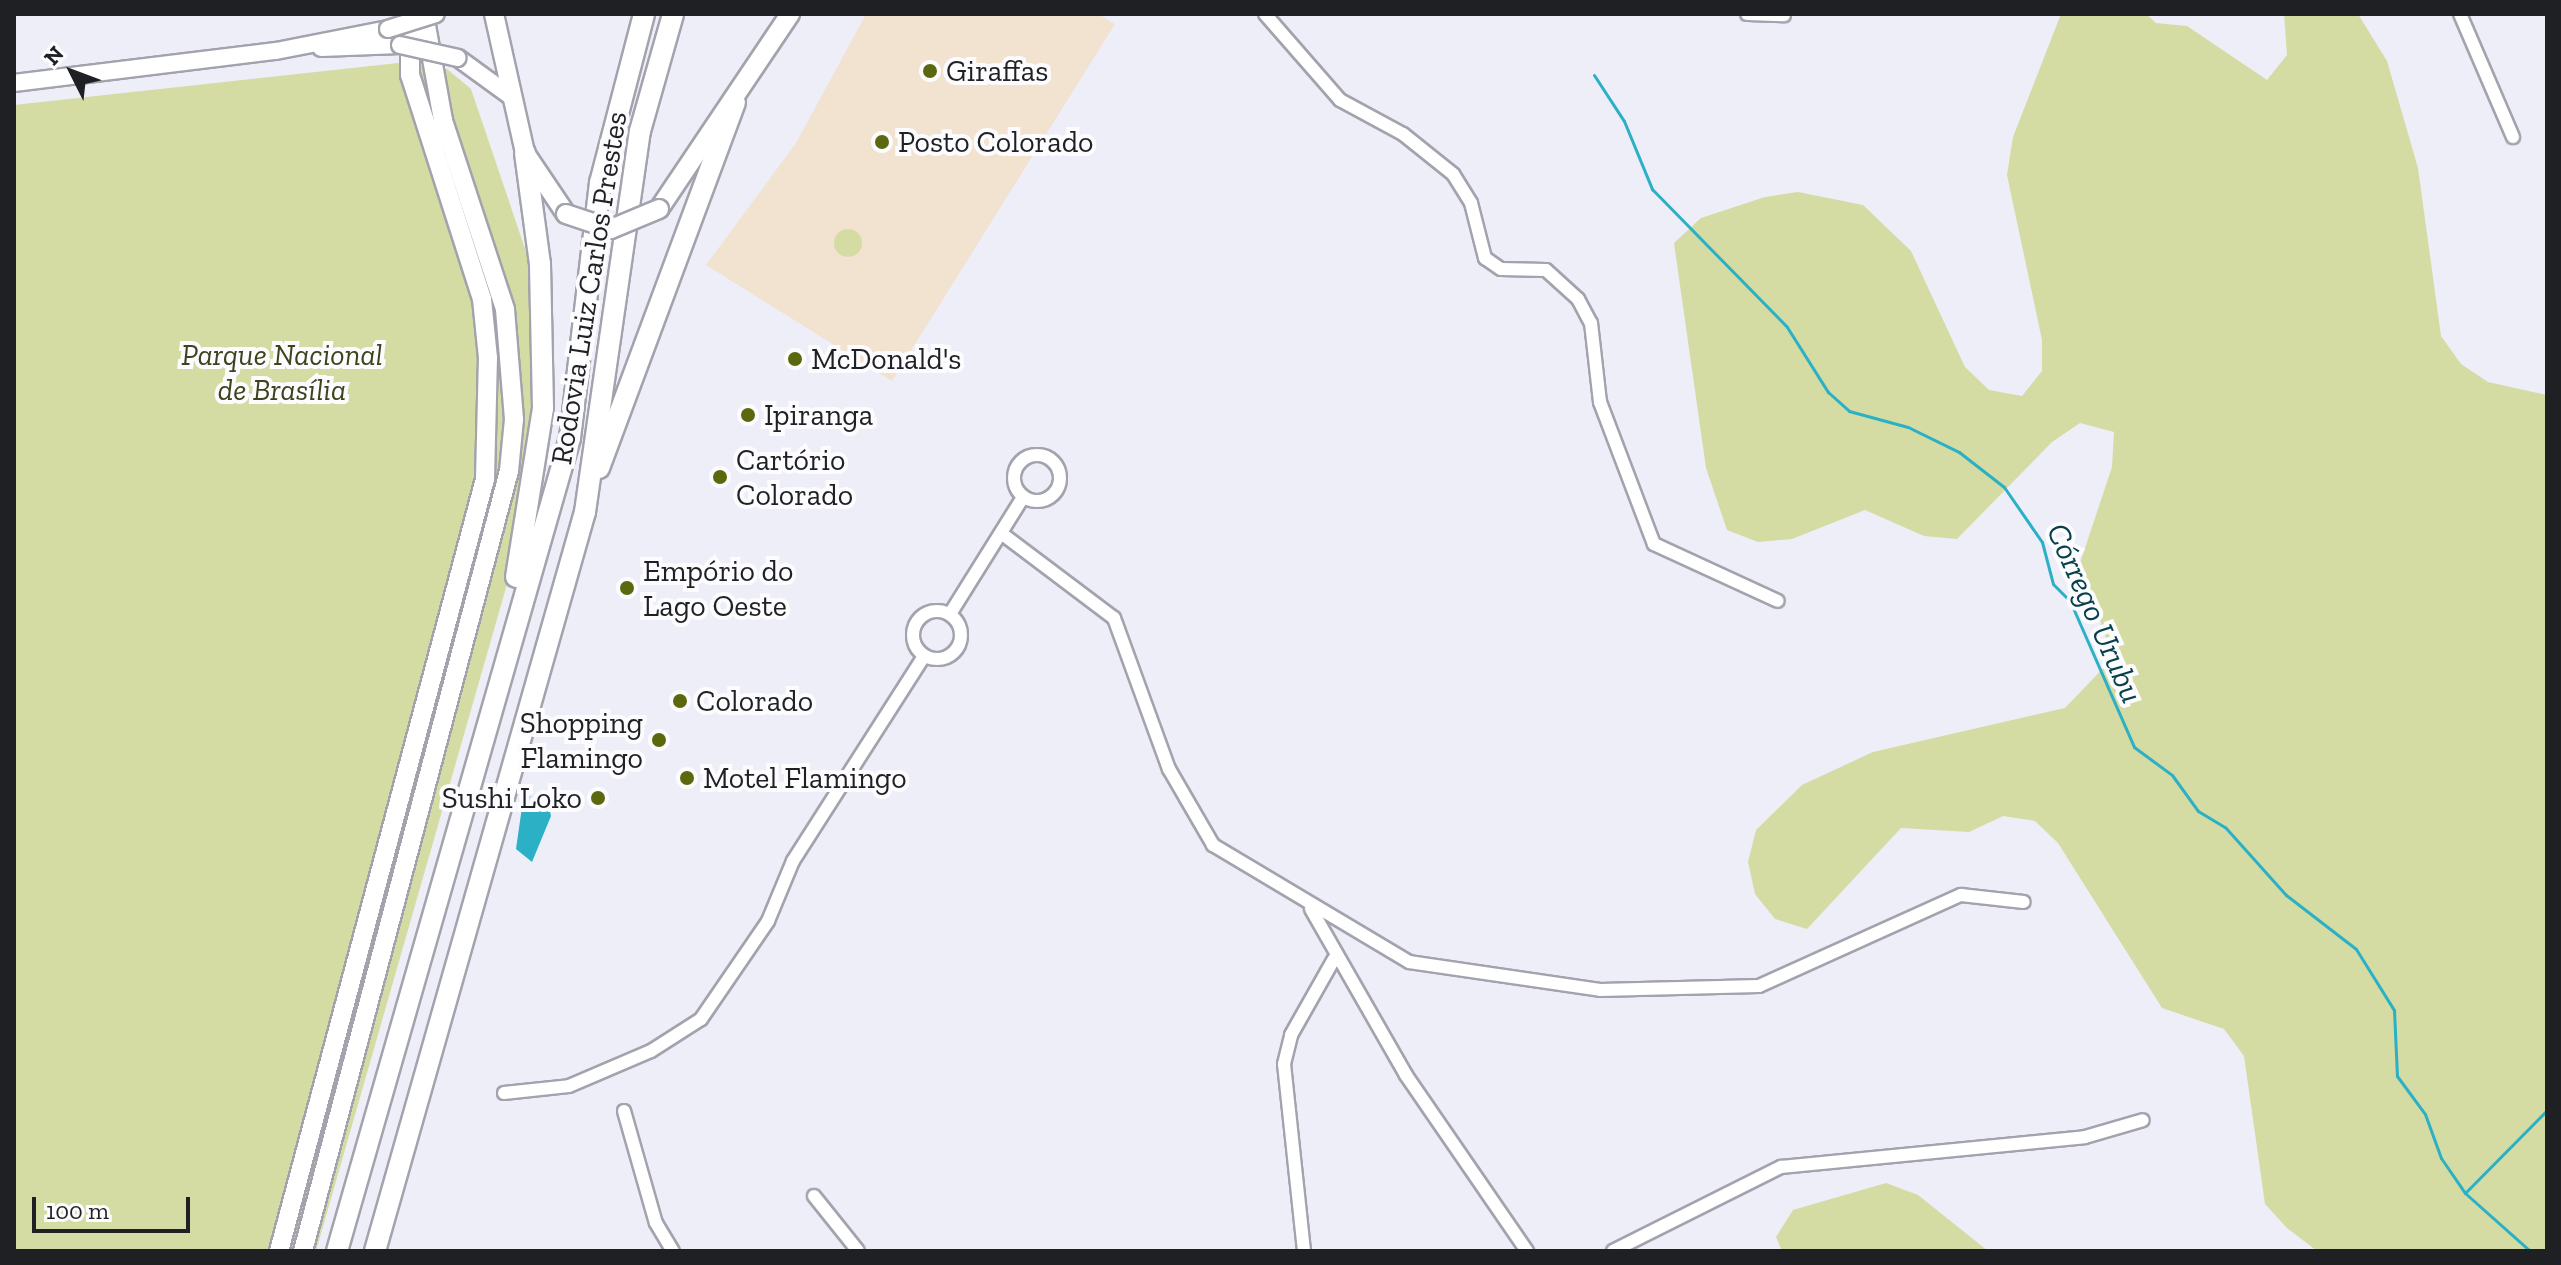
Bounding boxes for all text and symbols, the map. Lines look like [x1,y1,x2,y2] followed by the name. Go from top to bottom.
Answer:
[32,32,112,112] north arrow
[38,40,69,71] text: N
[946,53,1048,89] place label: Giraffas
[921,62,939,80] marker: Giraffas
[543,109,635,467] street label: Rodovia Luiz Carlos Prestes
[898,124,1094,160] place label: Posto Colorado
[873,133,891,151] marker: Posto Colorado
[181,337,383,408] park label: Parque Nacional de Brasília
[811,341,962,377] place label: McDonald's
[786,350,804,368] marker: McDonald's
[764,397,873,433] place label: Ipiranga
[739,406,757,424] marker: Ipiranga
[736,442,853,512] place label: Cartório Colorado
[711,468,729,486] marker: Cartório Colorado
[2038,517,2152,709] water label: Córrego Urubu
[643,553,793,624] place label: Empório do Lago Oeste
[618,579,636,597] marker: Empório do Lago Oeste
[696,683,813,719] place label: Colorado
[671,692,689,710] marker: Colorado
[520,705,643,776] place label: Shopping Flamingo
[650,731,668,749] marker: Shopping Flamingo
[703,760,907,796] place label: Motel Flamingo
[678,769,696,787] marker: Motel Flamingo
[442,780,582,816] place label: Sushi Loko
[589,789,607,807] marker: Sushi Loko
[36,1181,194,1231] scale bar
[46,1196,109,1225] text: 100 m

